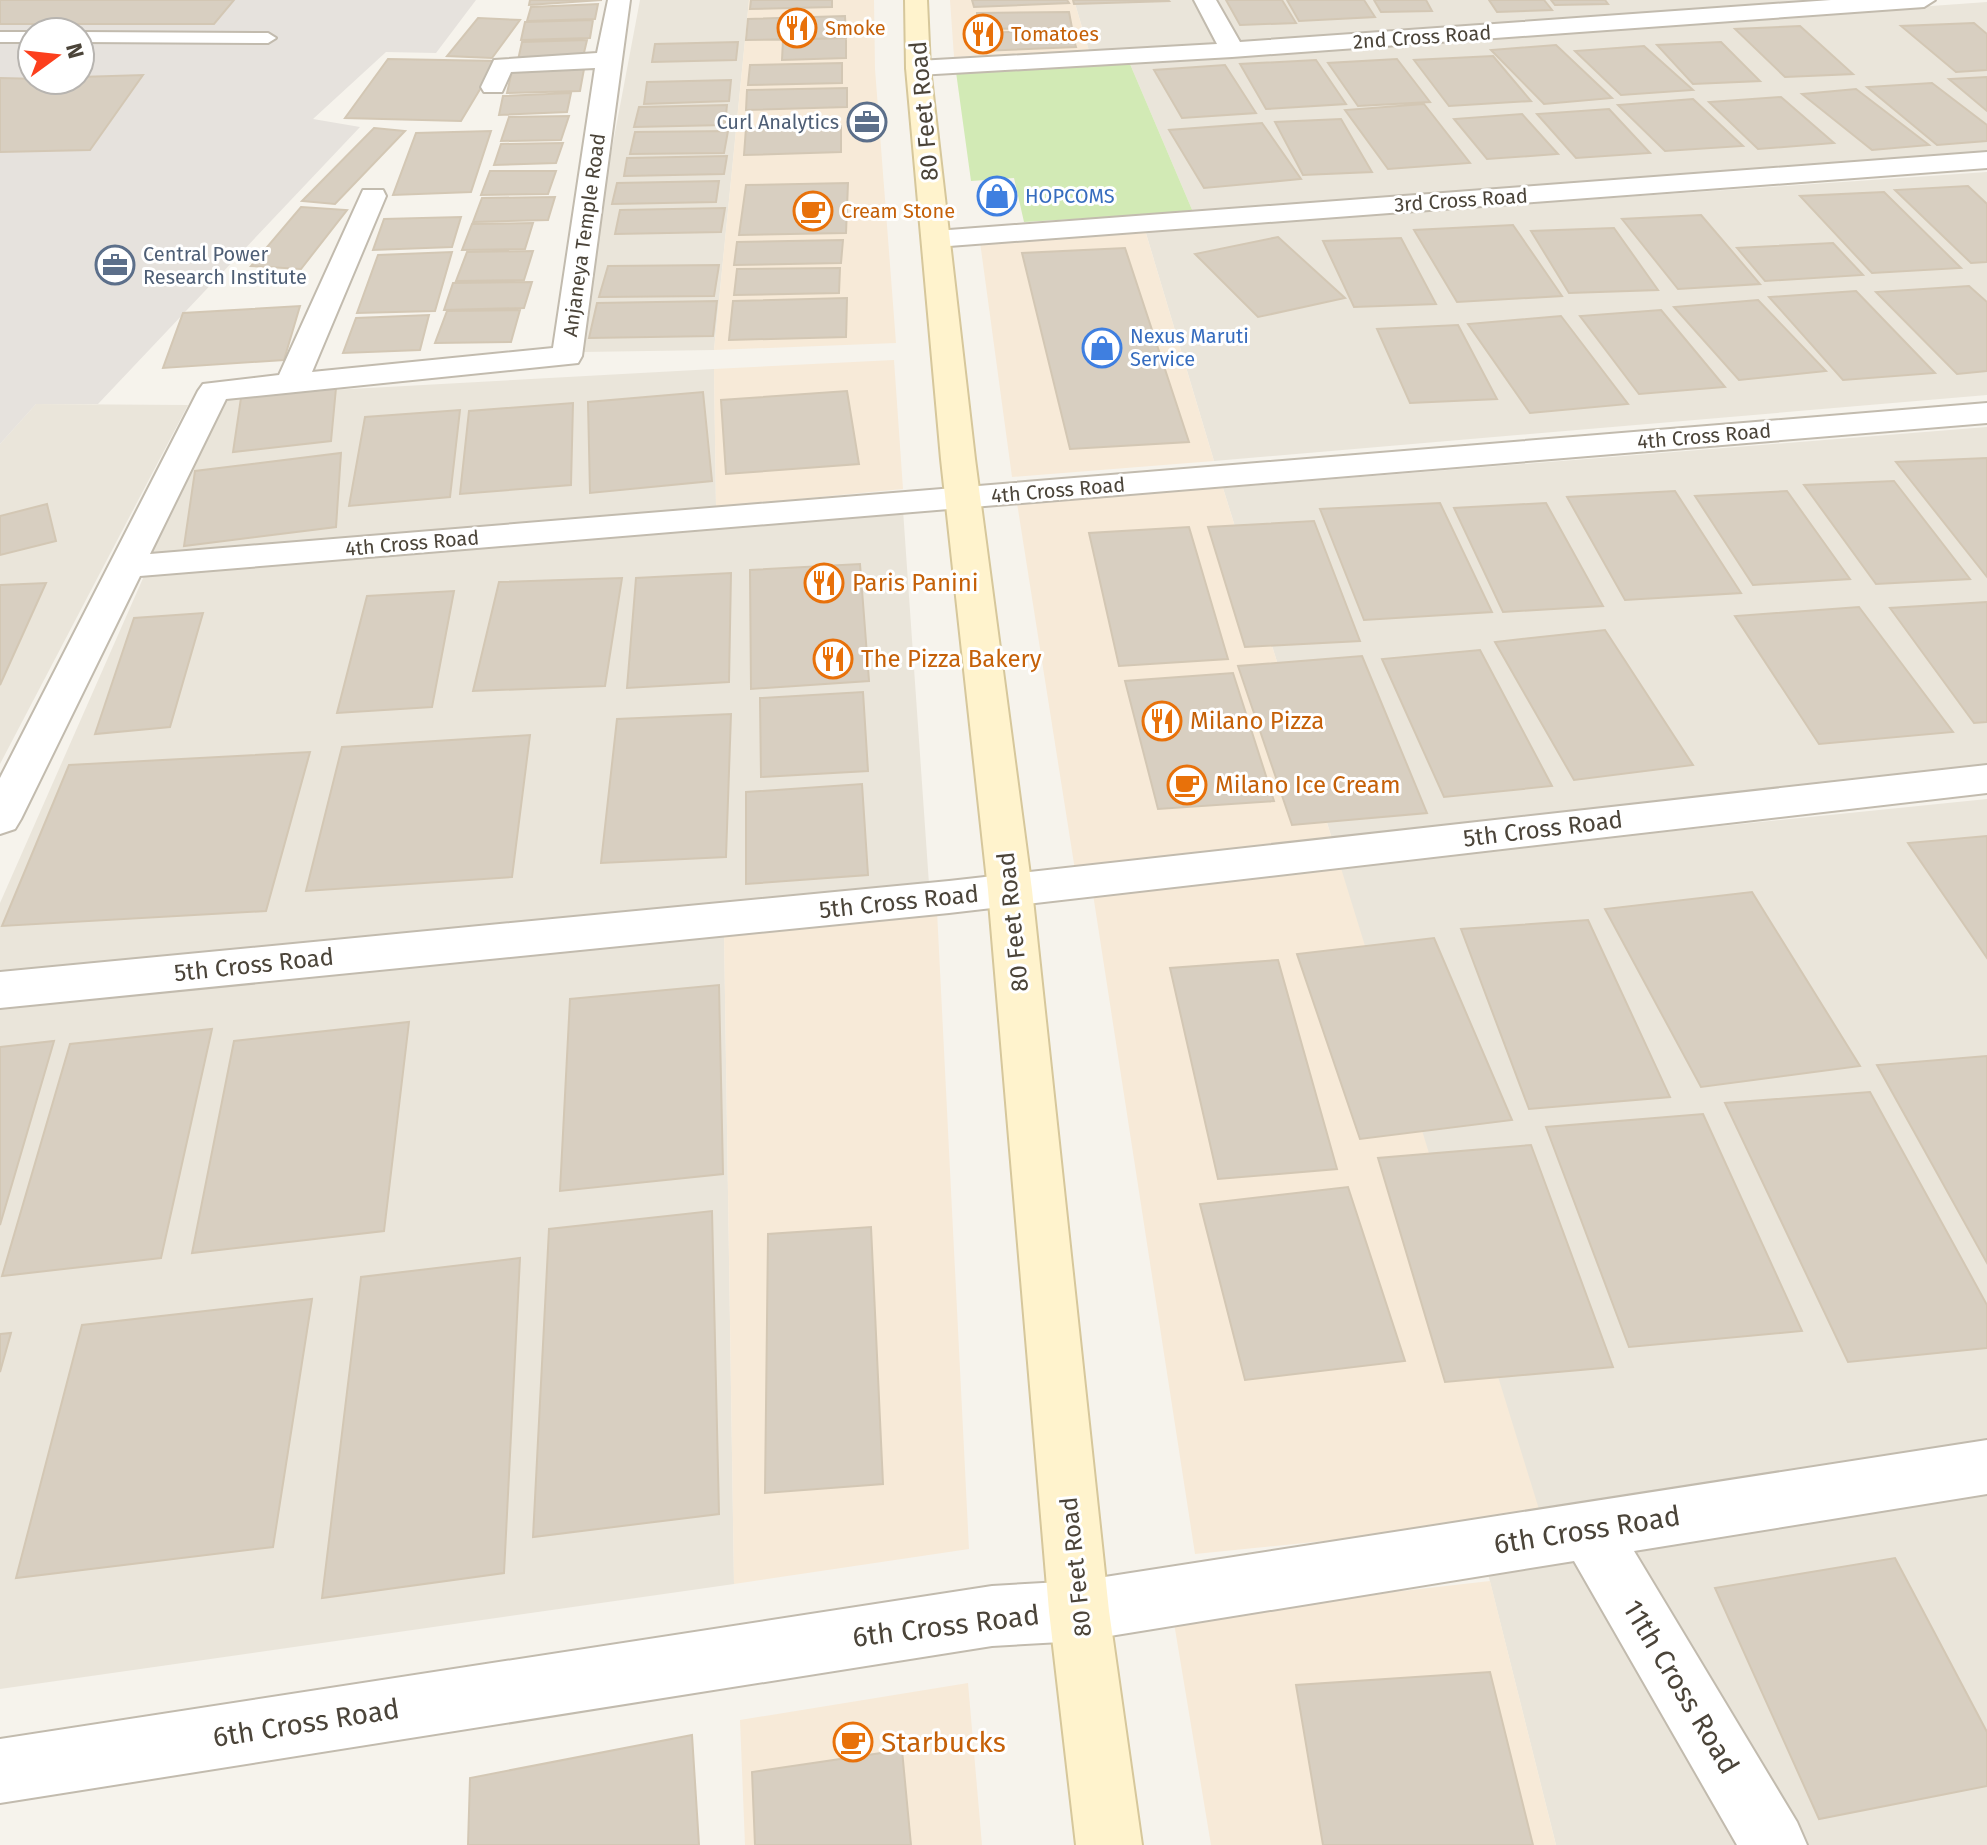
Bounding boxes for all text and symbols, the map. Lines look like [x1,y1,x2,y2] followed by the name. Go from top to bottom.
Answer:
[776,7,818,49] restaurant icon: Smoke
[962,13,1004,55] restaurant icon: Tomatoes
[16,16,96,96] north arrow
[825,16,886,40] place label: Smoke
[1352,20,1492,54] street label: 2nd Cross Road
[1011,22,1099,46] place label: Tomatoes
[60,40,90,61] text: N
[904,40,944,182] street label: 80 Feet Road
[846,101,888,143] office icon: Curl Analytics
[717,110,839,134] place label: Curl Analytics
[558,132,610,338] street label: Anjaneya Temple Road
[976,175,1018,217] shop icon: HOPCOMS
[1393,183,1529,217] street label: 3rd Cross Road
[1025,184,1115,208] place label: HOPCOMS
[792,190,834,232] cafe icon: Cream Stone
[841,199,955,223] place label: Cream Stone
[143,242,307,289] place label: Central Power Research Institute
[94,244,136,286] office icon: Central Power Research Institute
[1130,324,1249,371] place label: Nexus Maruti Service
[1081,327,1123,369] shop icon: Nexus Maruti Service
[1636,418,1772,454] street label: 4th Cross Road
[990,472,1126,508] street label: 4th Cross Road
[344,525,480,561] street label: 4th Cross Road
[803,562,845,604] restaurant icon: Paris Panini
[852,569,979,597] place label: Paris Panini
[812,638,854,680] restaurant icon: The Pizza Bakery
[861,645,1042,673] place label: The Pizza Bakery
[1141,700,1183,742] restaurant icon: Milano Pizza
[1190,707,1324,735] place label: Milano Pizza
[1166,764,1208,806] cafe icon: Milano Ice Cream
[1215,771,1400,799] place label: Milano Ice Cream
[1462,805,1624,853] street label: 5th Cross Road
[992,851,1034,993] street label: 80 Feet Road
[818,880,980,924] street label: 5th Cross Road
[173,943,335,987] street label: 5th Cross Road
[1055,1496,1097,1638] street label: 80 Feet Road
[1491,1499,1683,1561] street label: 6th Cross Road
[1616,1594,1746,1780] street label: 11th Cross Road
[851,1598,1041,1654] street label: 6th Cross Road
[210,1692,402,1754] street label: 6th Cross Road
[832,1721,874,1763] cafe icon: Starbucks
[881,1726,1006,1759] place label: Starbucks

